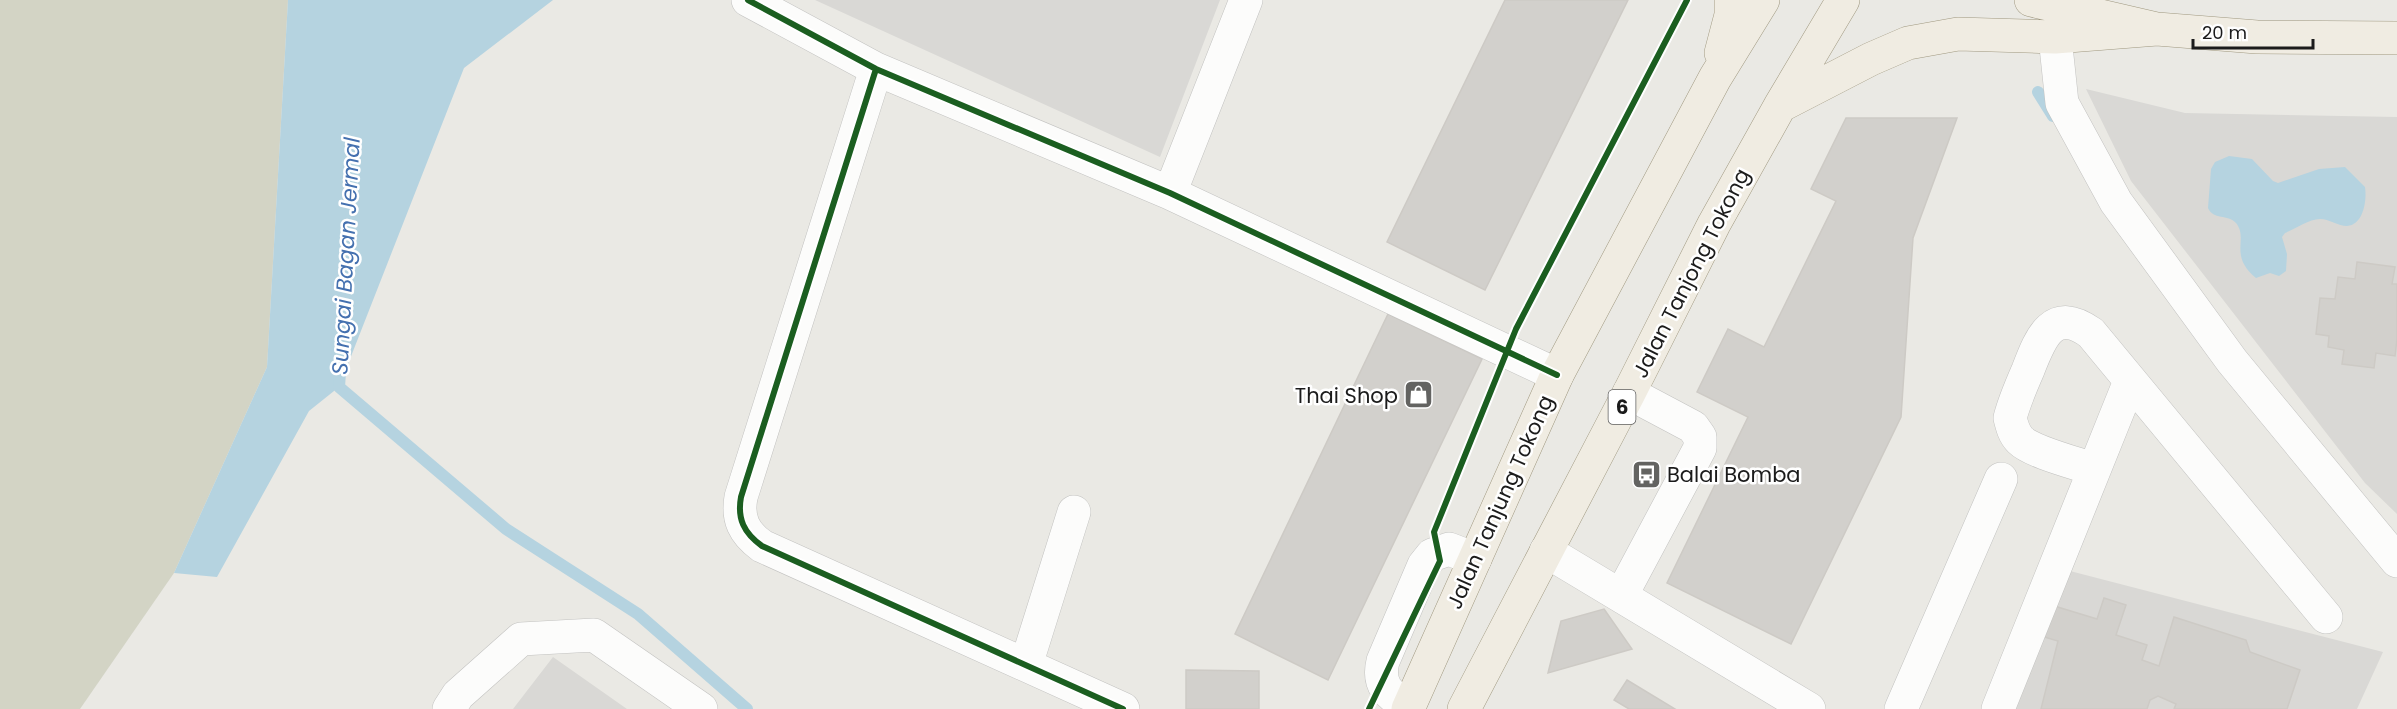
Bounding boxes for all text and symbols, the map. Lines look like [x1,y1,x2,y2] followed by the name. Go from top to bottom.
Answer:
[2193,12,2313,50] scale bar
[2202,20,2247,45] text: 20 m
[324,136,368,376] water label: Sungai Bagan Jermal
[1626,163,1756,383] street label: Jalan Tanjong Tokong
[1403,379,1435,411] shop icon: Thai Shop
[1295,381,1398,410] place label: Thai Shop
[1440,390,1560,614] street label: Jalan Tanjung Tokong
[1608,390,1636,424] road number: 6
[1630,458,1662,490] bus stop icon: Balai Bomba
[1667,460,1801,489] place label: Balai Bomba

